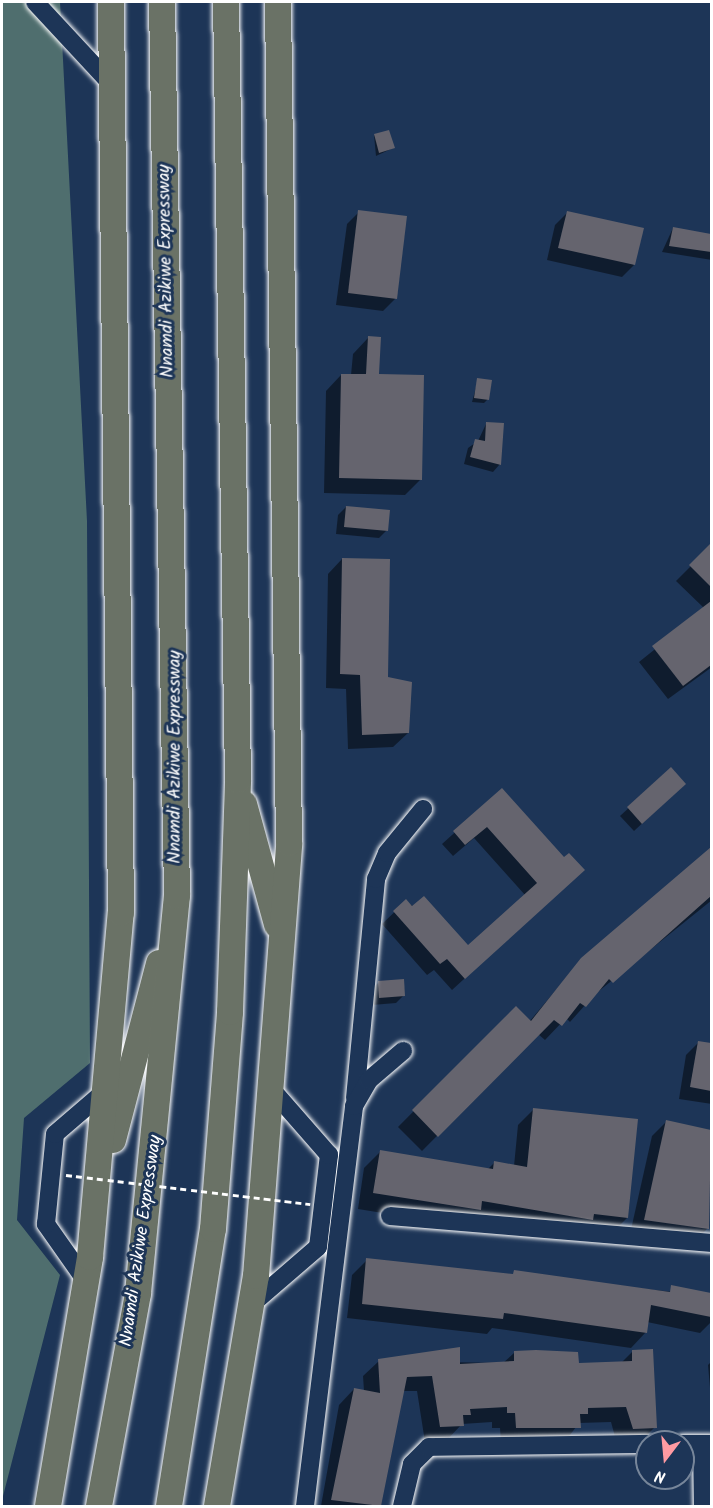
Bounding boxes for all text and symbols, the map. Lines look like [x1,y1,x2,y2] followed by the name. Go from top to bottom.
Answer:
[154,164,180,378] street label: Nnamdi Azikiwe Expressway
[165,650,187,864] street label: Nnamdi Azikiwe Expressway
[116,1134,168,1348] street label: Nnamdi Azikiwe Expressway
[635,1430,695,1490] north arrow
[652,1462,669,1489] text: N

